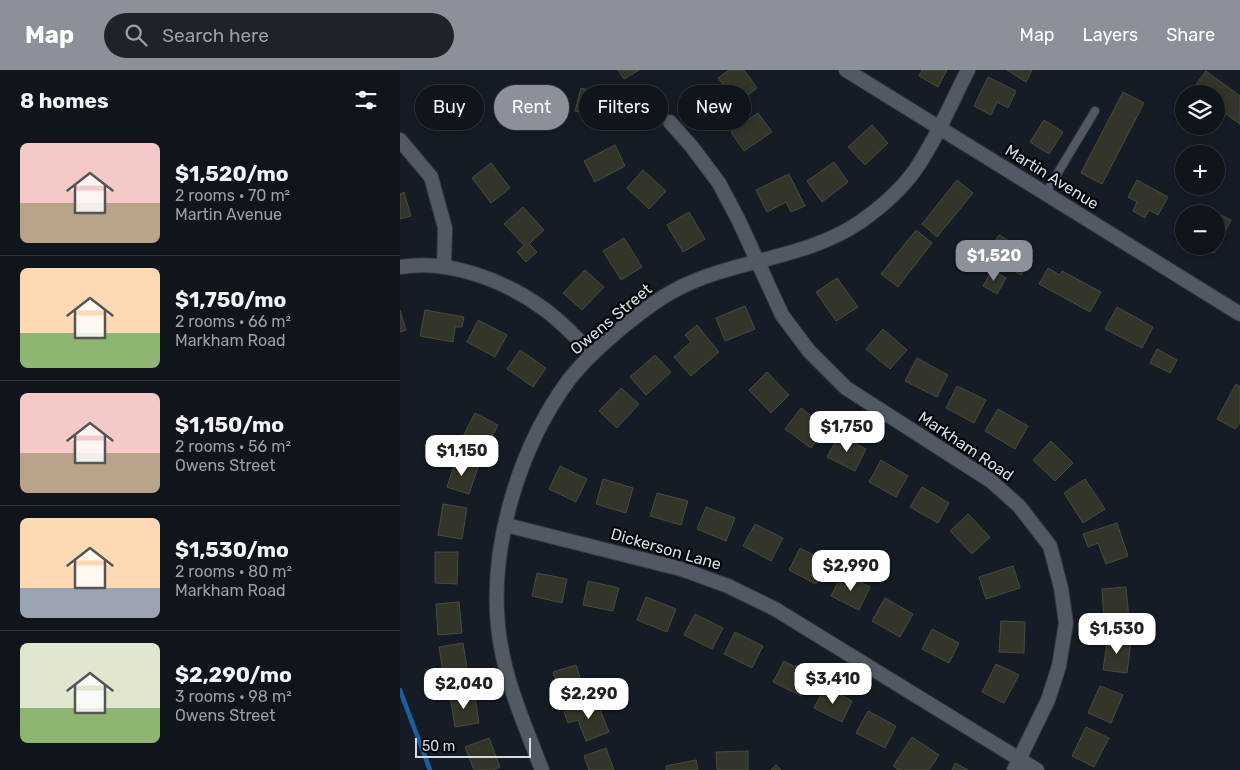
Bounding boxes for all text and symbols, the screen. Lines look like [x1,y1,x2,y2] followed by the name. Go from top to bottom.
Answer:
[104,13,454,58] search box
[25,21,74,49] text: Map
[122,21,150,49] icon: search
[162,24,269,47] text: Search here
[1020,24,1055,46] text: Map
[1083,24,1138,46] text: Layers
[1166,24,1215,46] text: Share
[415,85,484,130] chip: Buy
[494,85,569,130] chip: Rent
[579,85,668,130] chip: Filters
[678,85,751,130] chip: New
[1175,85,1225,255] map controls
[1175,85,1225,135] button: layers
[352,86,380,114] icon: filters
[20,88,109,113] text: 8 homes
[1002,141,1102,213] street label: Martin Avenue
[1175,145,1225,195] button: +
[175,161,289,186] text: $1,520/mo
[60,163,120,223] icon: home
[175,186,290,205] text: 2 rooms · 70 m²
[175,205,282,224] text: Martin Avenue
[1175,205,1225,255] button: −
[953,240,1035,282] pin: $1,520
[967,246,1021,265] text: $1,520
[566,279,656,359] street label: Owens Street
[175,287,286,312] text: $1,750/mo
[60,288,120,348] icon: home
[175,312,291,331] text: 2 rooms · 66 m²
[175,331,286,350] text: Markham Road
[915,407,1017,485] street label: Markham Road
[806,410,888,453] pin: $1,750
[175,412,284,437] text: $1,150/mo
[60,413,120,473] icon: home
[821,417,873,436] text: $1,750
[421,434,503,477] pin: $1,150
[175,437,291,456] text: 2 rooms · 56 m²
[436,441,488,460] text: $1,150
[175,456,275,475] text: Owens Street
[609,524,723,574] street label: Dickerson Lane
[175,537,289,562] text: $1,530/mo
[60,538,120,598] icon: home
[810,550,892,592] pin: $2,990
[823,556,879,575] text: $2,990
[175,562,292,581] text: 2 rooms · 80 m²
[175,581,286,600] text: Markham Road
[1076,612,1158,655] pin: $1,530
[1090,619,1144,638] text: $1,530
[175,662,292,687] text: $2,290/mo
[792,662,874,705] pin: $3,410
[60,663,120,723] icon: home
[423,668,505,710] pin: $2,040
[806,669,860,688] text: $3,410
[435,674,493,693] text: $2,040
[548,678,630,720] pin: $2,290
[560,684,618,703] text: $2,290
[175,687,292,706] text: 3 rooms · 98 m²
[175,706,275,725] text: Owens Street
[415,735,531,758] scale bar
[422,738,455,755] text: 50 m

